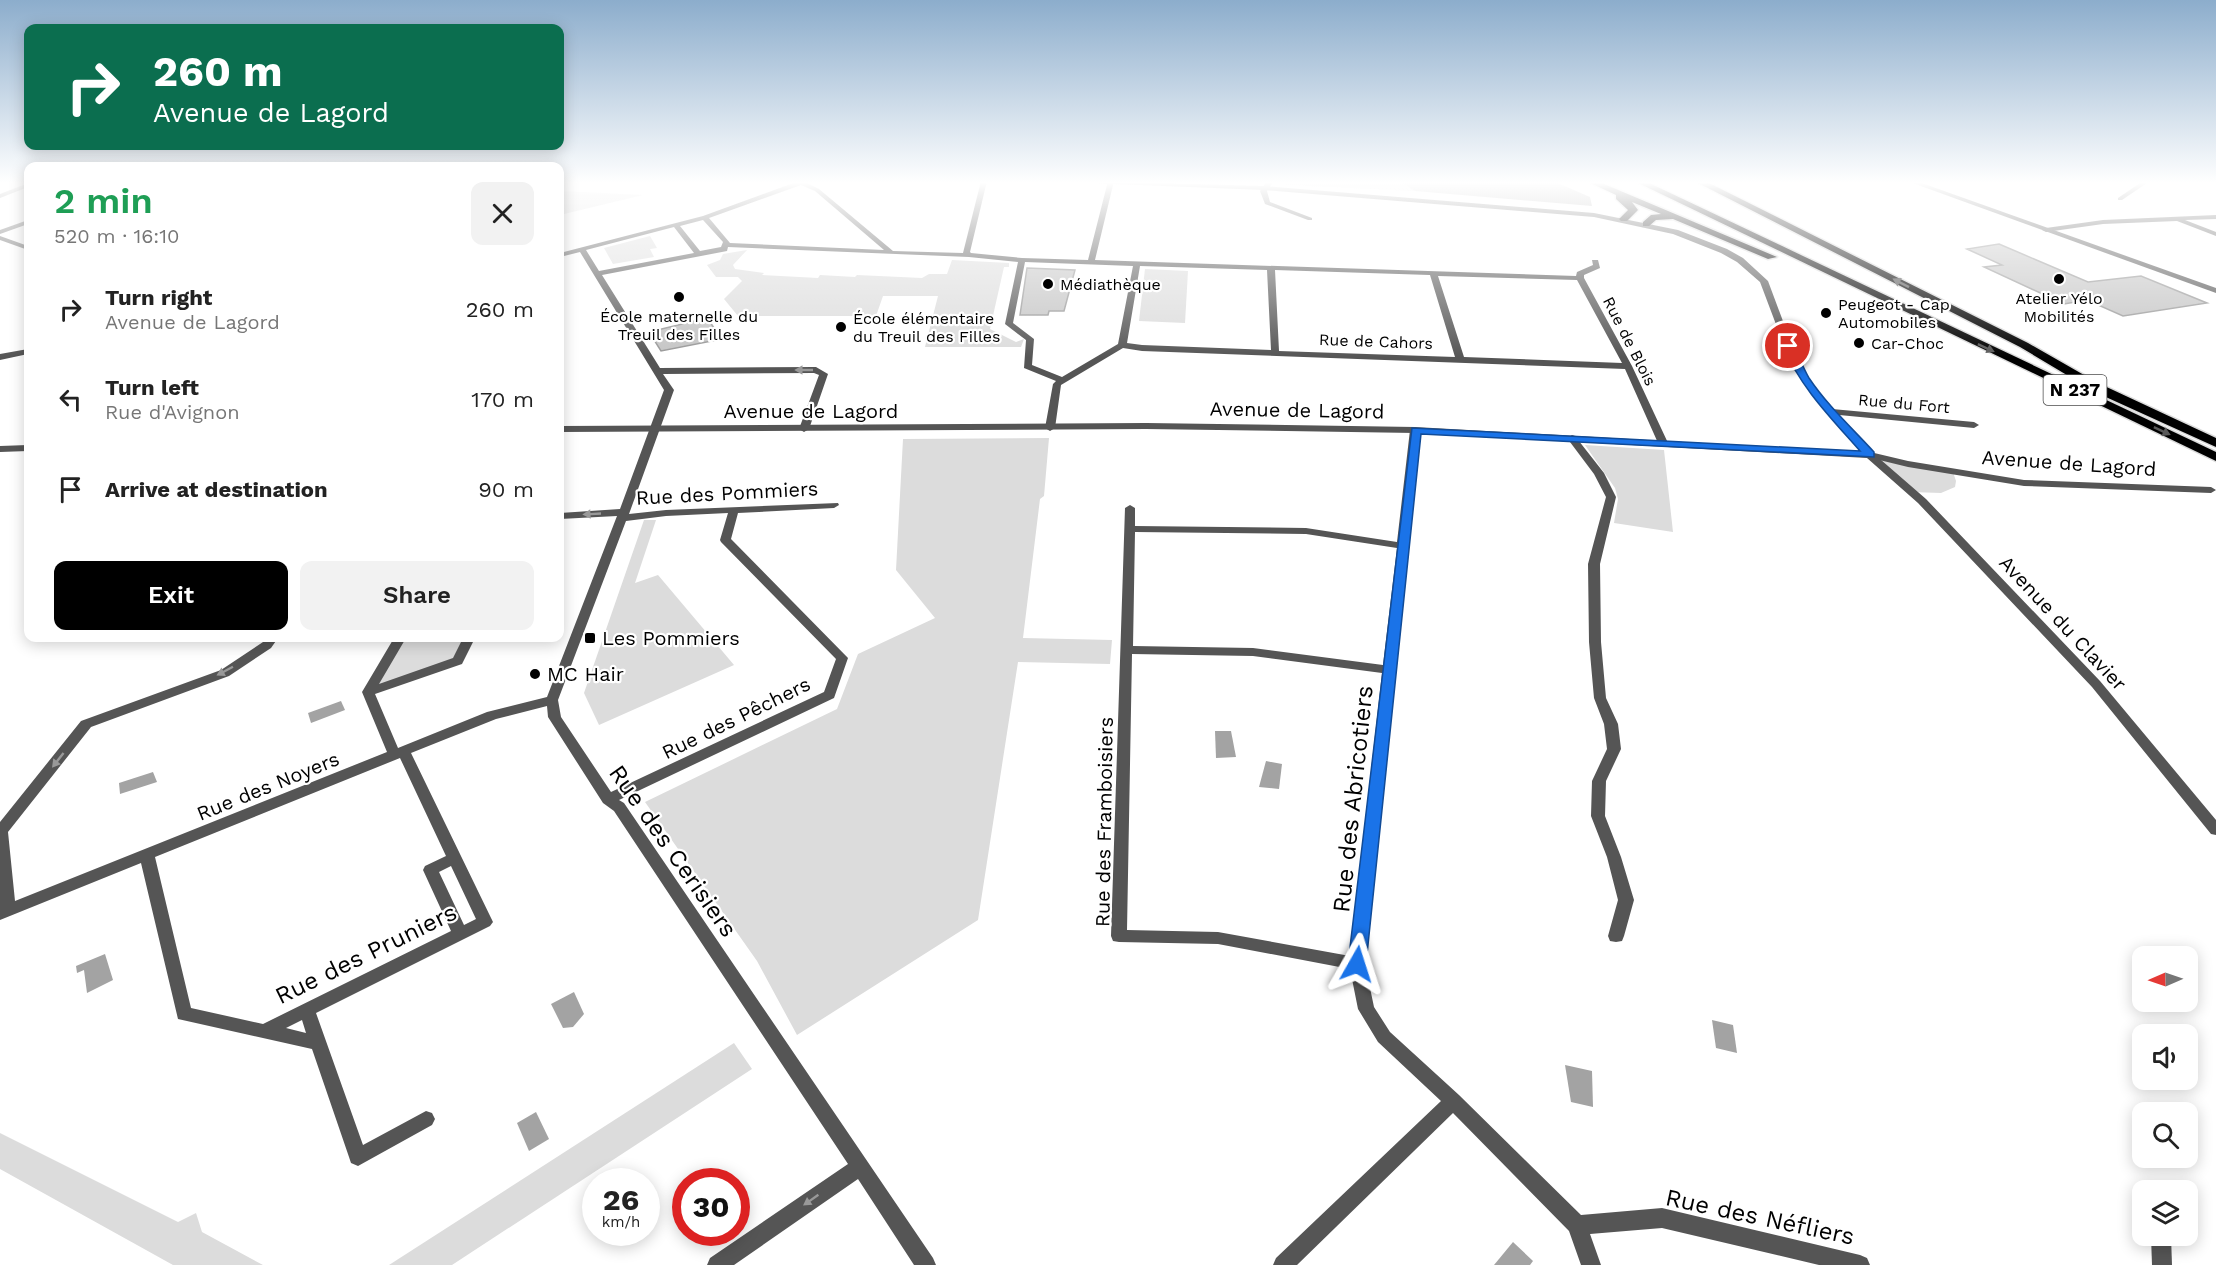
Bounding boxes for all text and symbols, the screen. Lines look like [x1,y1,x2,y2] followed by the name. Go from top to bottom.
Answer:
[153,47,283,96] text: 260 m
[54,48,132,126] icon: right
[153,97,389,129] text: Avenue de Lagord
[54,180,153,222] text: 2 min
[471,182,534,245] button: close
[54,224,180,248] text: 520 m · 16:10
[2052,272,2066,286] marker: Atelier Yélo Mobilités
[1060,275,1161,294] place label: Médiathèque
[1041,277,1055,291] marker: Médiathèque
[1893,279,1910,288] one-way arrow
[105,285,212,310] text: Turn right
[2016,289,2103,326] place label: Atelier Yélo Mobilités
[672,290,686,304] marker: École maternelle du Treuil des Filles
[54,293,87,326] icon: right
[1599,294,1660,389] street label: Rue de Blois
[1838,295,1950,332] place label: Peugeot - Cap Automobiles
[466,297,534,322] text: 260 m
[1819,306,1833,320] marker: Peugeot - Cap Automobiles
[600,307,758,344] place label: École maternelle du Treuil des Filles
[853,309,1001,346] place label: École élémentaire du Treuil des Filles
[105,310,280,334] text: Avenue de Lagord
[834,320,848,334] marker: École élémentaire du Treuil des Filles
[1762,320,1813,371] pin
[1771,329,1804,362] icon: arrive
[1319,330,1433,353] street label: Rue de Cahors
[1871,334,1944,353] place label: Car-Choc
[1852,336,1866,350] marker: Car-Choc
[1978,343,1995,352] one-way arrow
[795,365,814,375] one-way arrow
[105,375,199,400] text: Turn left
[2044,375,2106,405] road number: N 237
[54,383,87,416] icon: left
[471,387,534,412] text: 170 m
[1857,390,1951,417] street label: Rue du Fort
[1209,396,1385,424] street label: Avenue de Lagord
[724,399,898,423] street label: Avenue de Lagord
[105,400,240,424] text: Rue d'Avignon
[2154,427,2171,436] one-way arrow
[1981,445,2157,481] street label: Avenue de Lagord
[54,473,87,506] icon: arrive
[635,476,819,510] street label: Rue des Pommiers
[105,477,328,502] text: Arrive at destination
[478,477,534,502] text: 90 m
[582,509,601,519] one-way arrow
[1994,551,2132,695] street label: Avenue du Clavier
[54,561,288,630] button: Exit
[300,561,534,630] button: Share
[602,626,740,650] place label: Les Pommiers
[583,631,597,645] marker: Les Pommiers
[547,662,624,686] place label: MC Hair
[217,666,234,676] one-way arrow
[528,667,542,681] marker: MC Hair
[658,672,814,764] street label: Rue des Pêchers
[1327,684,1379,914] street label: Rue des Abricotiers
[1090,717,1118,927] street label: Rue des Framboisiers
[193,746,343,826] street label: Rue des Noyers
[51,752,64,768] one-way arrow
[603,760,743,942] street label: Rue des Cerisiers
[271,898,461,1010] street label: Rue des Pruniers
[1325,932,1389,996] position arrow
[2132,946,2198,1012] north arrow
[2132,946,2198,1246] map controls
[2132,1024,2198,1090] button: sound
[2132,1102,2198,1168] button: search
[672,1168,750,1246] speed limit sign: 30
[2132,1180,2198,1246] button: layers
[603,1182,639,1217] text: 26
[1663,1183,1857,1251] street label: Rue des Néfliers
[803,1194,819,1206] one-way arrow
[602,1213,640,1231] text: km/h

